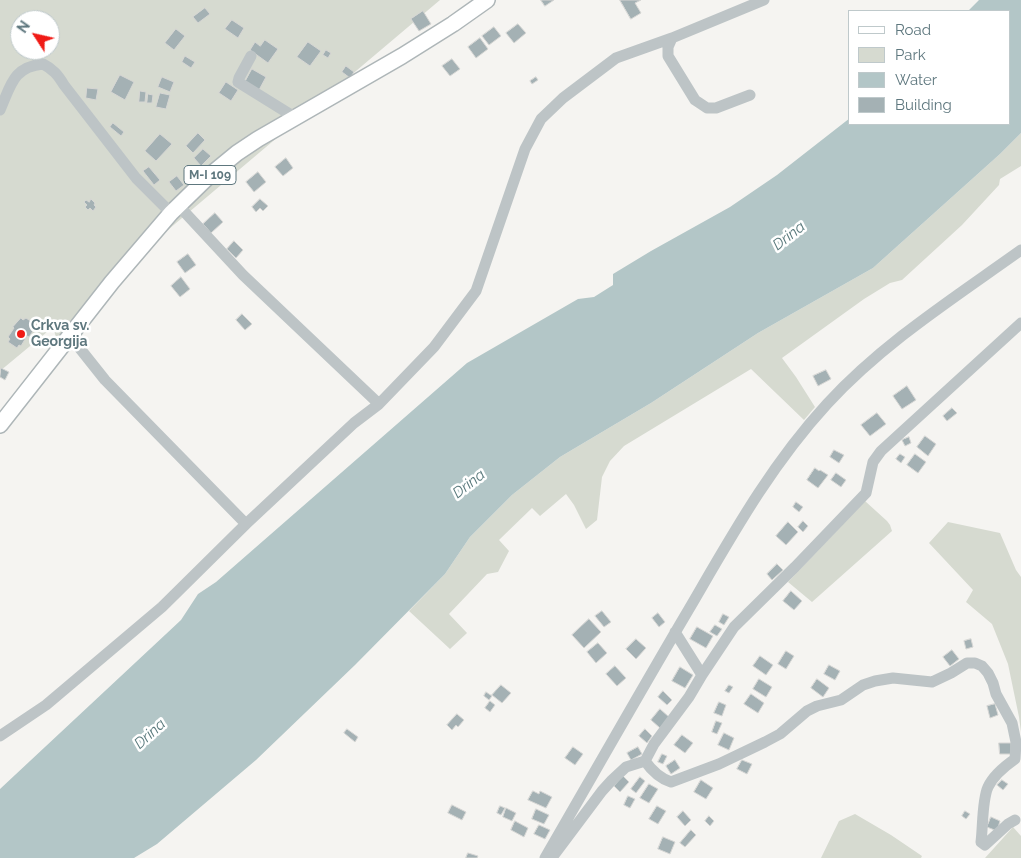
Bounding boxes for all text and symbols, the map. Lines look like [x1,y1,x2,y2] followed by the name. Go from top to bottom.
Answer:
[10,10,60,60] north arrow
[848,10,1011,125] legend
[14,18,33,36] text: N
[895,21,931,39] text: Road
[895,46,926,64] text: Park
[895,71,937,89] text: Water
[895,96,952,114] text: Building
[184,166,236,184] road number: M-I 109
[769,218,809,254] water label: Drina
[31,318,89,351] place label: Crkva sv. Georgija
[15,328,27,340] marker: Crkva sv. Georgija
[449,466,489,502] water label: Drina
[131,715,169,753] water label: Drina

